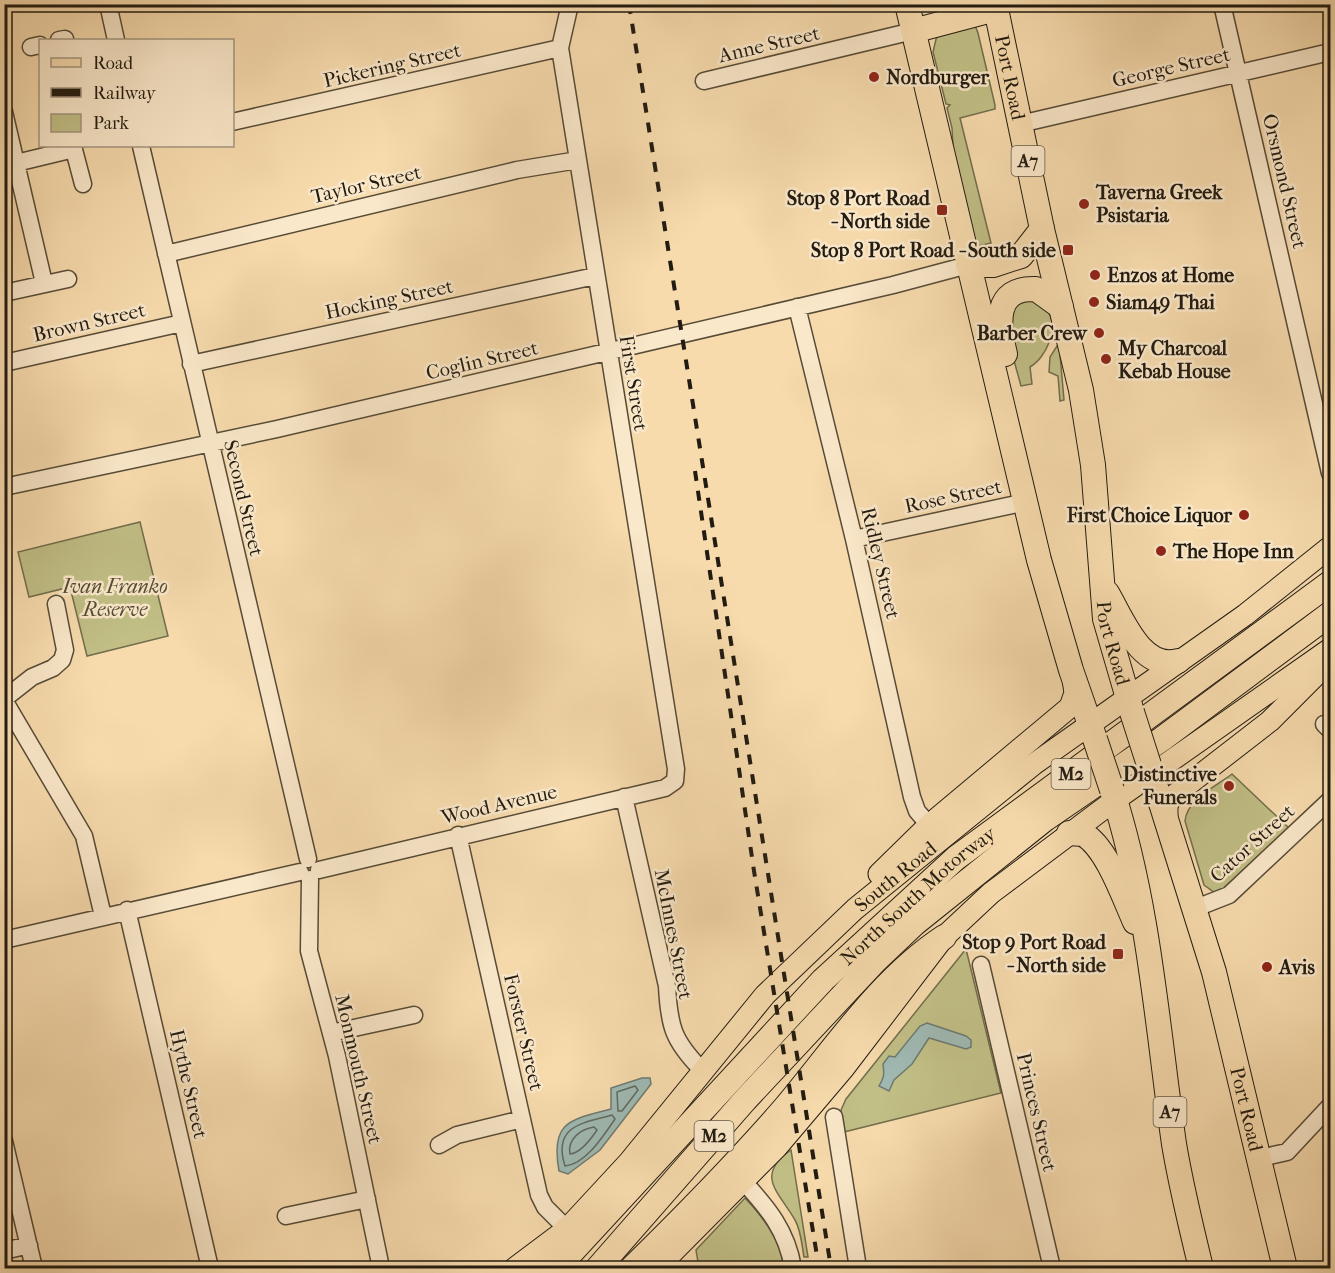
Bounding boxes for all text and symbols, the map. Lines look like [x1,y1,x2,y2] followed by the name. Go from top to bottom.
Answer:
[715,22,822,68] street label: Anne Street
[990,33,1030,123] street label: Port Road
[39,39,234,147] legend
[321,39,463,92] street label: Pickering Street
[1110,43,1232,92] street label: George Street
[93,53,133,74] text: Road
[886,66,990,89] place label: Nordburger
[867,70,881,84] marker: Nordburger
[93,83,157,104] text: Railway
[1258,111,1311,251] street label: Orsmond Street
[93,113,130,134] text: Park
[1012,146,1044,176] road number: A7
[309,161,423,208] street label: Taylor Street
[1095,181,1223,227] place label: Taverna Greek Psistaria
[787,187,931,233] place label: Stop 8 Port Road - North side
[1077,197,1091,211] marker: Taverna Greek Psistaria
[935,203,949,217] marker: Stop 8 Port Road - North side
[811,239,1056,262] place label: Stop 8 Port Road - South side
[1061,243,1075,257] marker: Stop 8 Port Road - South side
[1107,264,1234,287] place label: Enzos at Home
[1088,268,1102,282] marker: Enzos at Home
[323,275,455,324] street label: Hocking Street
[1106,291,1216,315] place label: Siam49 Thai
[1087,295,1101,309] marker: Siam49 Thai
[31,298,148,347] street label: Brown Street
[977,322,1088,345] place label: Barber Crew
[1092,326,1106,340] marker: Barber Crew
[615,334,652,433] street label: First Street
[424,336,540,385] street label: Coglin Street
[1117,337,1231,383] place label: My Charcoal Kebab House
[1099,352,1113,366] marker: My Charcoal Kebab House
[219,438,268,558] street label: Second Street
[902,475,1004,518] street label: Rose Street
[1066,504,1232,527] place label: First Choice Liquor
[857,505,905,621] street label: Ridley Street
[1237,508,1251,522] marker: First Choice Liquor
[1172,540,1294,563] place label: The Hope Inn
[1154,544,1168,558] marker: The Hope Inn
[61,575,168,621] park label: Ivan Franko Reserve
[1092,600,1135,689] street label: Port Road
[1052,759,1090,789] road number: M2
[1123,763,1218,809] place label: Distinctive Funerals
[1222,779,1236,793] marker: Distinctive Funerals
[438,780,559,829] street label: Wood Avenue
[1205,800,1299,887] street label: Cator Street
[836,821,1001,970] street label: North South Motorway
[850,836,942,917] street label: South Road
[650,867,697,1001] street label: McInnes Street
[962,931,1107,977] place label: Stop 9 Port Road - North side
[1111,947,1125,961] marker: Stop 9 Port Road - North side
[1277,956,1315,979] place label: Avis
[1260,960,1274,974] marker: Avis
[499,971,548,1093] street label: Forster Street
[330,992,387,1146] street label: Monmouth Street
[165,1027,212,1141] street label: Hythe Street
[1012,1051,1061,1174] street label: Princes Street
[1225,1065,1268,1155] street label: Port Road
[1154,1097,1186,1127] road number: A7
[694,1121,734,1151] road number: M2

